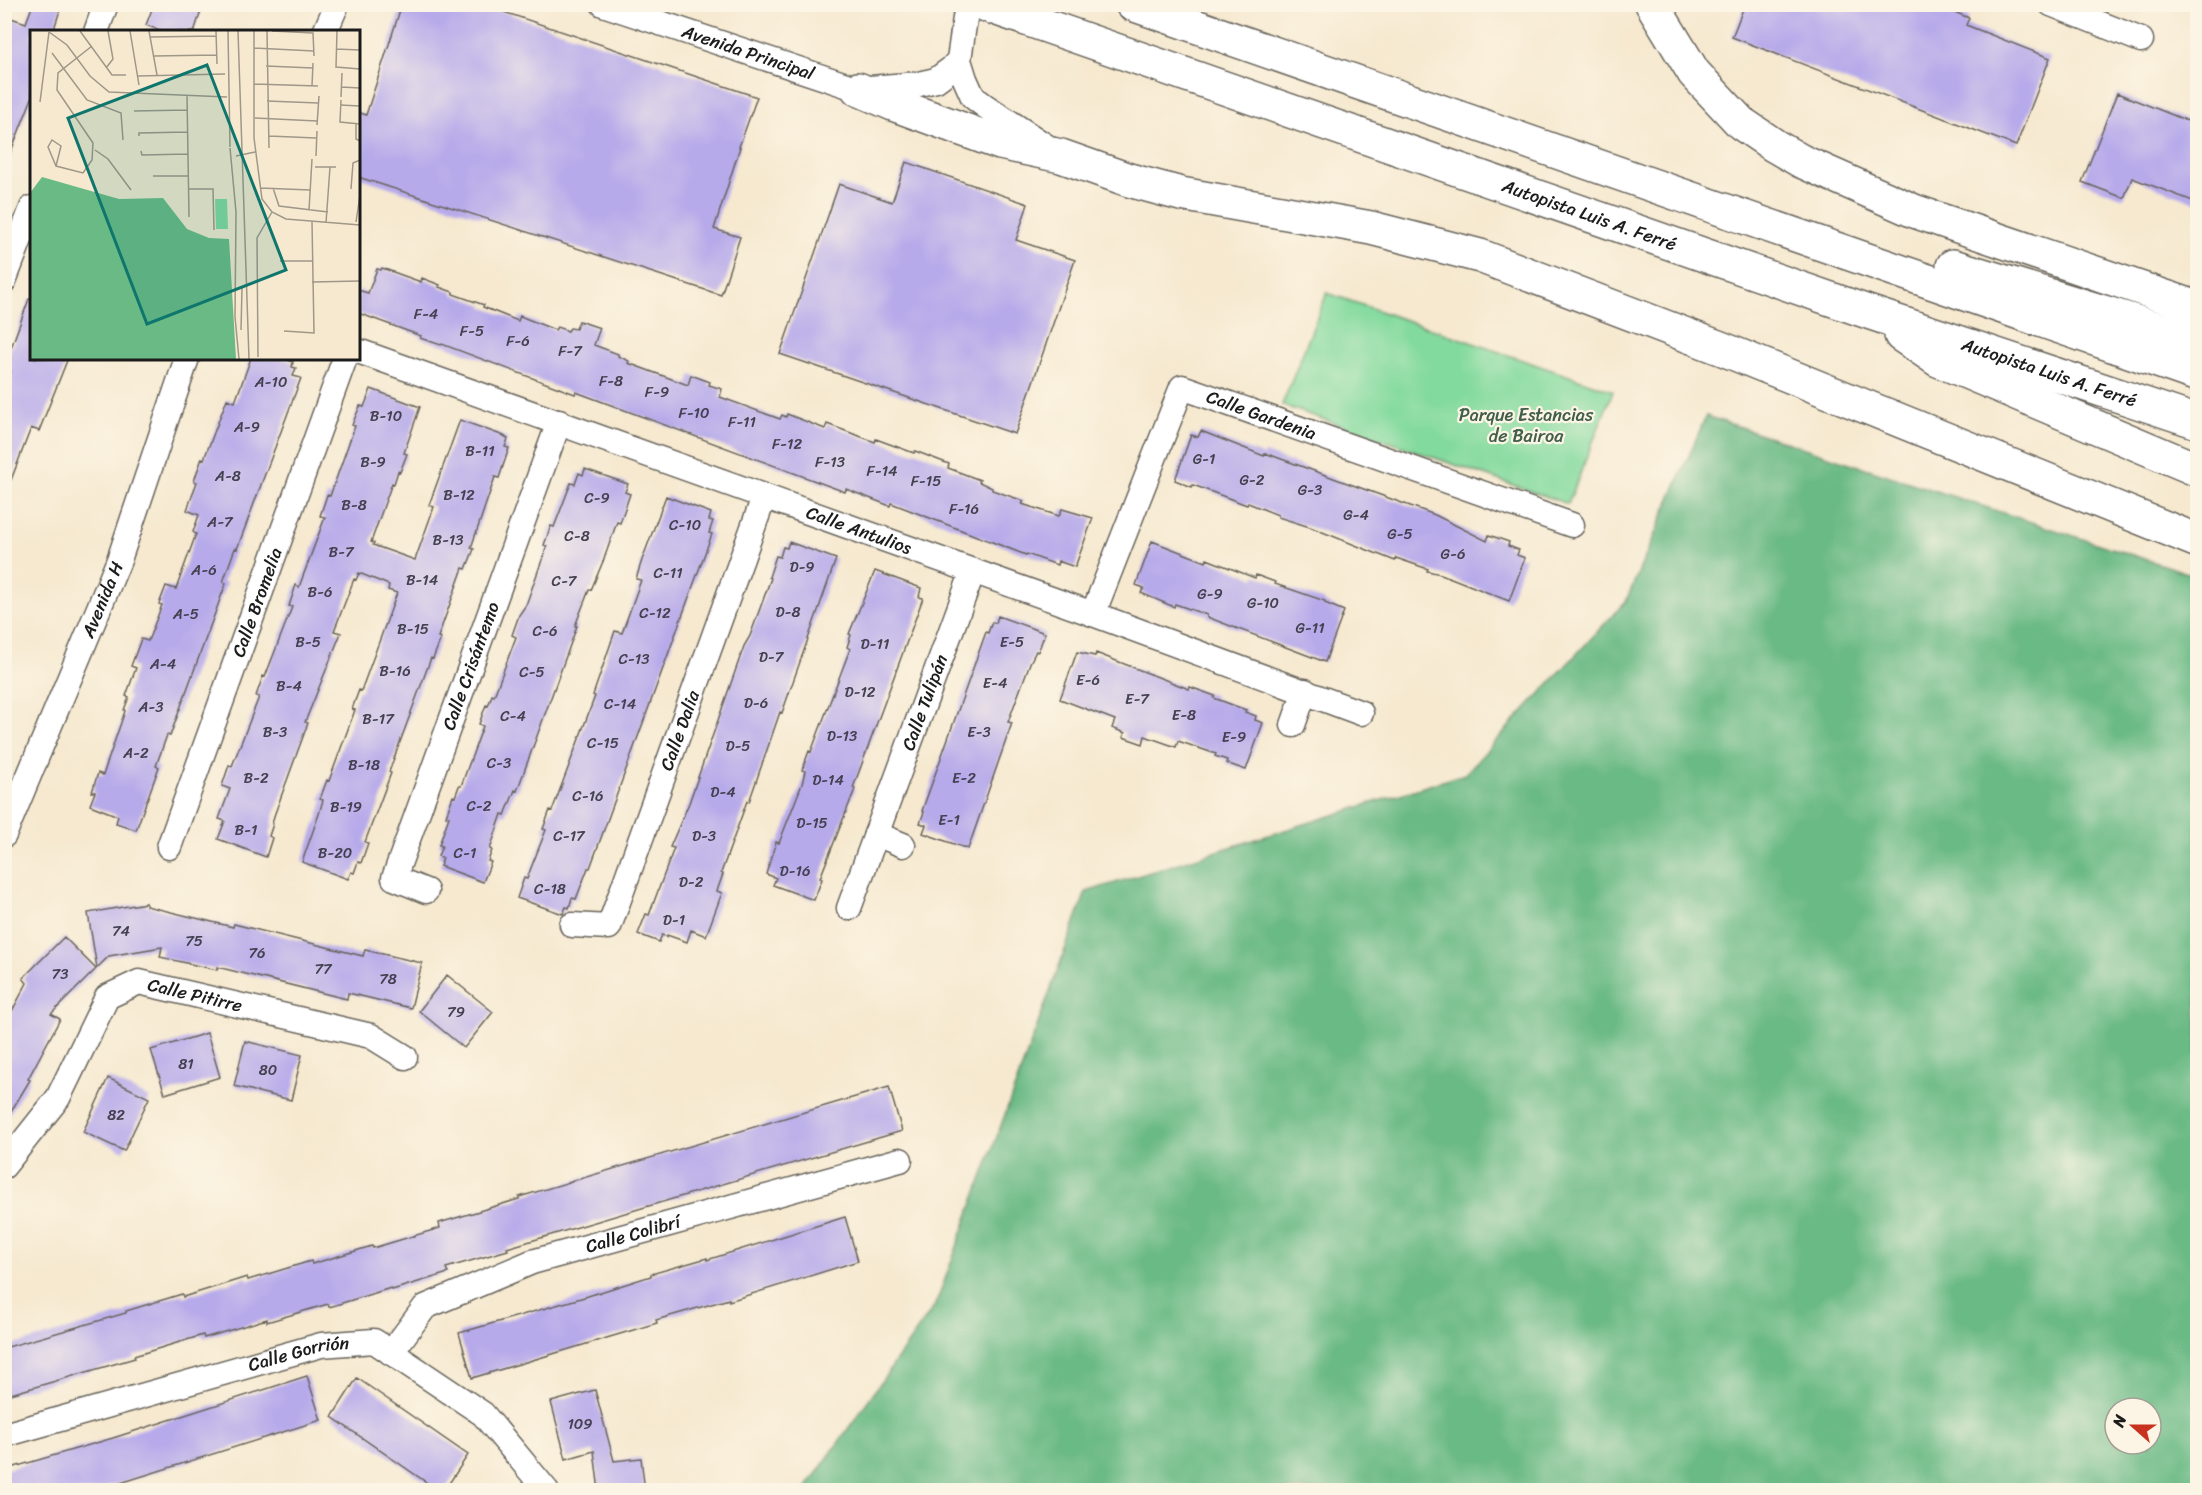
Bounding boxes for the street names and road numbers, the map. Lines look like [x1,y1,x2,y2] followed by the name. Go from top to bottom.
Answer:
[677,15,819,90] street label: Avenida Principal
[1497,170,1681,260] street label: Autopista Luis A. Ferré
[1956,328,2141,416] street label: Autopista Luis A. Ferré
[1202,381,1321,449] street label: Calle Gardenia
[802,497,917,564] street label: Calle Antulios
[223,543,292,662] street label: Calle Bromelia
[72,556,133,644] street label: Avenida H
[433,597,509,735] street label: Calle Crisántemo
[892,650,957,755] street label: Calle Tulipán
[651,685,709,775] street label: Calle Dalia
[145,969,246,1022] street label: Calle Pitirre
[582,1205,686,1262] street label: Calle Colibrí
[244,1327,351,1381] street label: Calle Gorrión

